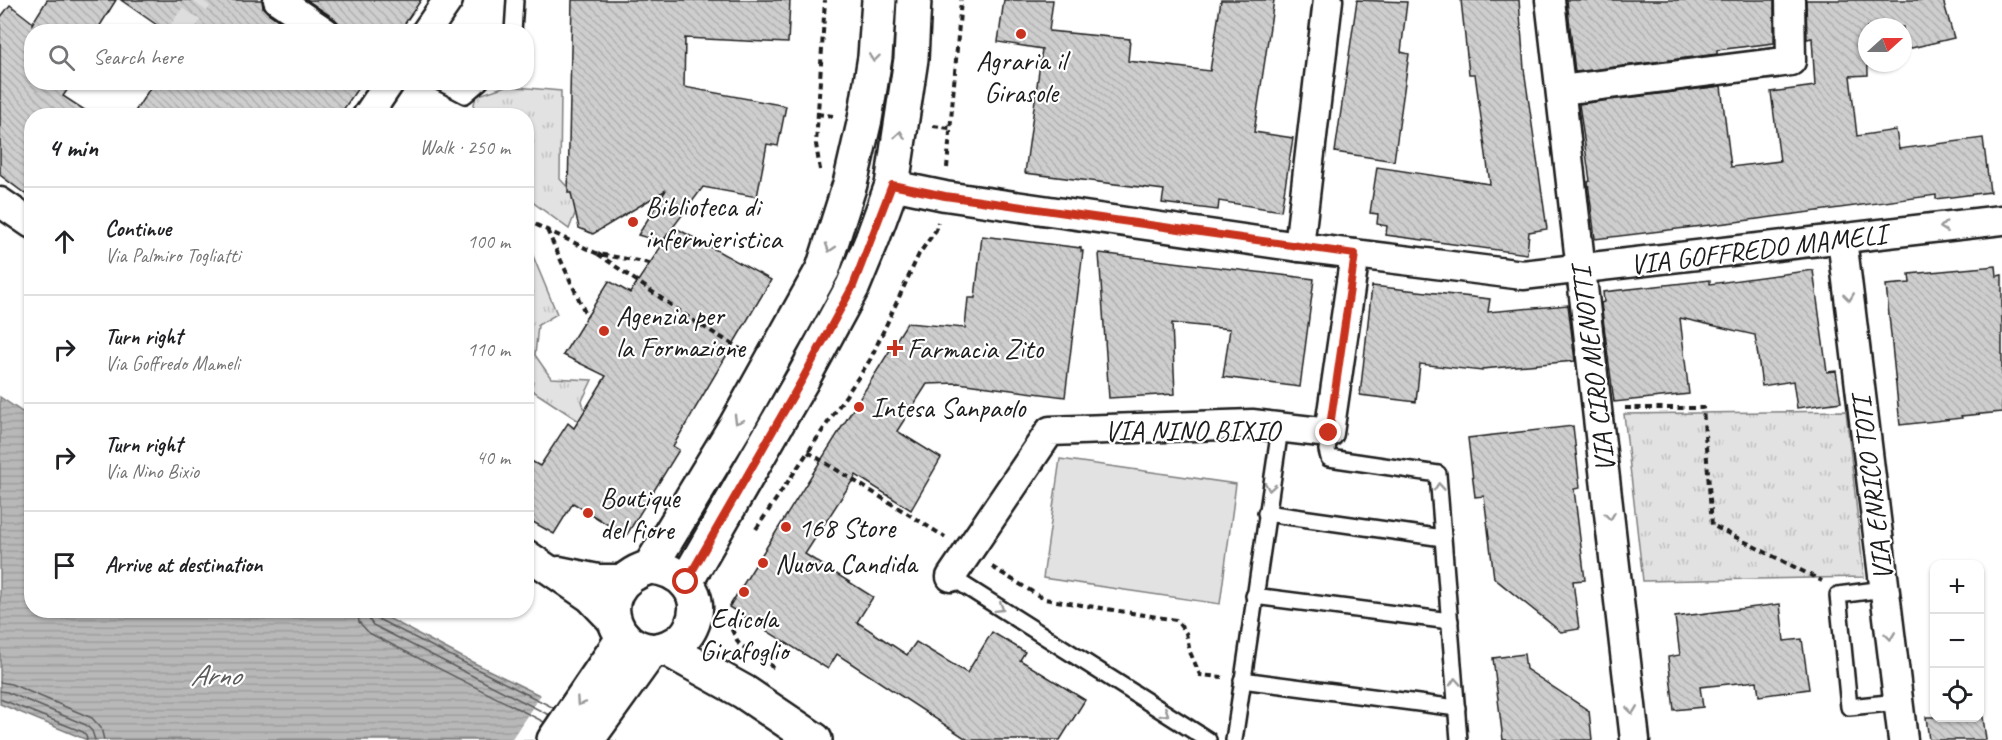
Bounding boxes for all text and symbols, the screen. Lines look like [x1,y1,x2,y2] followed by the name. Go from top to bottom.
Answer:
[1858,18,1912,72] north arrow
[24,24,534,90] search box
[1014,27,1028,41] marker: Agraria il Girasole
[45,41,78,74] icon: search
[93,43,183,71] text: Search here
[976,43,1071,110] place label: Agraria il Girasole
[868,54,881,63] one-way arrow
[893,130,905,139] one-way arrow
[48,131,98,164] text: 4 min
[420,135,510,160] text: Walk · 250 m
[645,189,783,256] place label: Biblioteca di infermieristica
[105,215,171,243] text: Continue
[626,215,640,229] marker: Biblioteca di infermieristica
[1628,215,1894,282] street label: VIA GOFFREDO MAMELI
[1939,221,1949,233] one-way arrow
[48,225,81,258] icon: ahead
[467,229,510,254] text: 100 m
[824,242,837,253] one-way arrow
[105,243,240,268] text: Via Palmiro Togliatti
[1562,260,1623,474] street label: VIA CIRO MENOTTI
[1842,292,1854,301] one-way arrow
[616,298,747,365] place label: Agenzia per la Formazione
[105,323,182,351] text: Turn right
[597,324,611,338] marker: Agenzia per la Formazione
[907,331,1045,366] place label: Farmacia Zito
[48,333,81,366] icon: right
[467,337,510,362] text: 110 m
[888,341,902,355] marker: Farmacia Zito
[105,351,240,376] text: Via Goffredo Mameli
[871,390,1028,425] place label: Intesa Sanpaolo
[1843,390,1901,583] street label: VIA ENRICO TOTI
[852,400,866,414] marker: Intesa Sanpaolo
[734,413,746,424] one-way arrow
[1105,413,1283,448] street label: VIA NINO BIXIO
[1315,419,1341,445] route end
[105,431,182,459] text: Turn right
[48,441,81,474] icon: right
[476,445,510,470] text: 40 m
[105,459,199,484] text: Via Nino Bixio
[600,480,681,547] place label: Boutique del fiore
[1265,482,1277,491] one-way arrow
[1433,483,1446,492] one-way arrow
[581,506,595,520] marker: Boutique del fiore
[798,510,897,545] place label: 168 Store
[1603,511,1616,520] one-way arrow
[779,520,793,534] marker: 168 Store
[775,546,919,581] place label: Nuova Candida
[48,549,81,582] icon: arrive
[105,551,262,579] text: Arrive at destination
[756,556,770,570] marker: Nuova Candida
[1930,560,1984,722] map controls
[1930,560,1984,614] button: +
[672,568,698,594] route start
[737,585,751,599] marker: Edicola Girafoglio
[700,601,791,668] place label: Edicola Girafoglio
[994,601,1005,612] one-way arrow
[1930,614,1984,668] button: −
[1884,632,1896,641] one-way arrow
[190,656,244,694] water label: Arno
[1930,668,1984,722] button: locate
[1449,677,1462,686] one-way arrow
[576,696,587,707] one-way arrow
[1159,705,1169,717] one-way arrow
[1625,705,1638,714] one-way arrow

